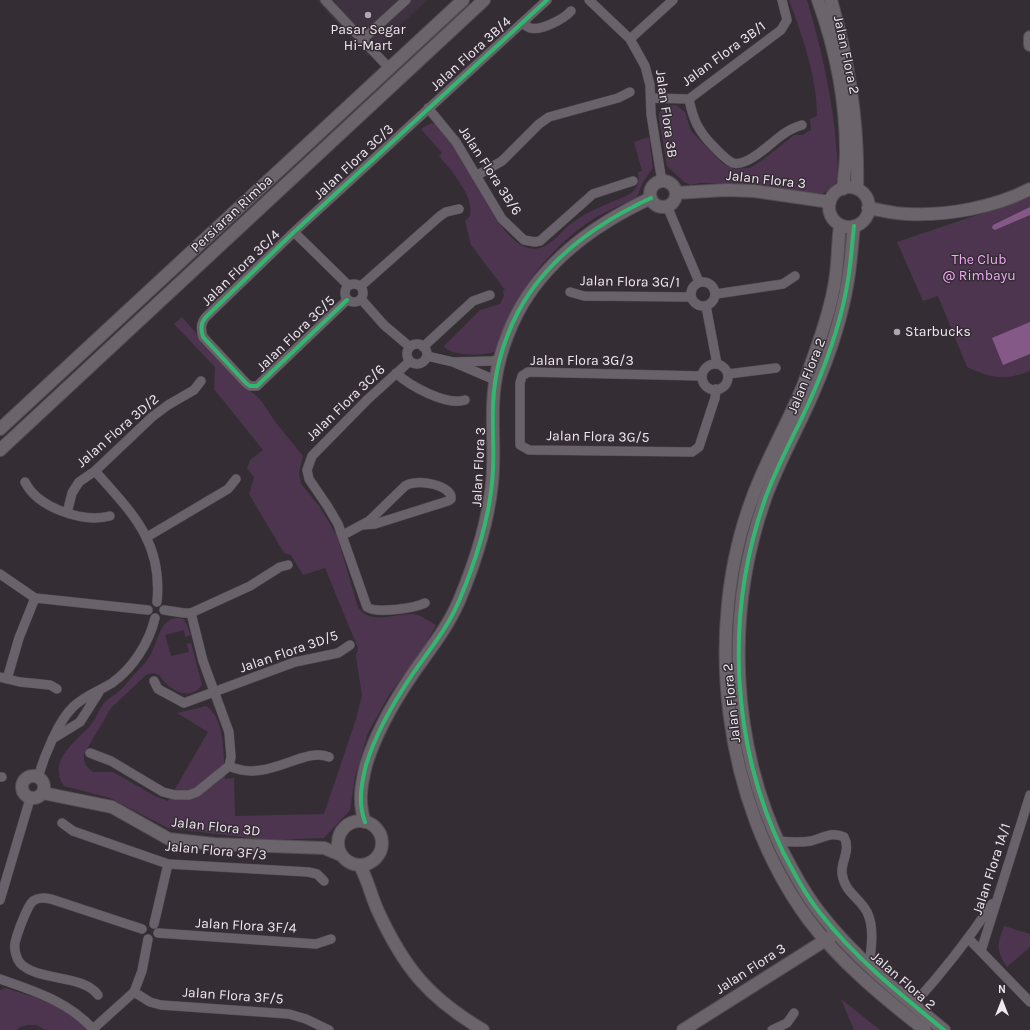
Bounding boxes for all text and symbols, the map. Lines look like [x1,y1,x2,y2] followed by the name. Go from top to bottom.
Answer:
[363,10,373,20] marker: Pasar Segar Hi-Mart
[427,13,515,95] street label: Jalan Flora 3B/4
[829,14,863,96] street label: Jalan Flora 2
[679,18,769,90] street label: Jalan Flora 3B/1
[330,22,406,54] place label: Pasar Segar Hi-Mart
[652,69,680,159] street label: Jalan Flora 3B
[311,121,397,203] street label: Jalan Flora 3C/3
[455,123,525,219] street label: Jalan Flora 3B/6
[725,167,807,193] street label: Jalan Flora 3
[188,172,276,256] street label: Persiaran Rimba
[198,226,284,310] street label: Jalan Flora 3C/4
[942,252,1016,284] park label: The Club @ Rimbayu
[580,273,680,291] street label: Jalan Flora 3G/1
[253,292,339,376] street label: Jalan Flora 3C/5
[905,324,971,340] place label: Starbucks
[892,327,902,337] marker: Starbucks
[784,336,830,416] street label: Jalan Flora 2
[530,353,634,369] street label: Jalan Flora 3G/3
[303,361,389,445] street label: Jalan Flora 3C/6
[73,391,163,471] street label: Jalan Flora 3D/2
[469,427,489,507] street label: Jalan Flora 3
[546,428,650,446] street label: Jalan Flora 3G/5
[237,627,341,677] street label: Jalan Flora 3D/5
[719,662,745,744] street label: Jalan Flora 2
[171,814,261,840] street label: Jalan Flora 3D
[969,821,1015,917] street label: Jalan Flora 1A/1
[165,838,267,864] street label: Jalan Flora 3F/3
[195,915,297,937] street label: Jalan Flora 3F/4
[713,940,789,998] street label: Jalan Flora 3
[867,948,939,1014] street label: Jalan Flora 2
[982,982,1022,1022] north arrow
[998,983,1006,996] text: N
[182,984,284,1008] street label: Jalan Flora 3F/5

